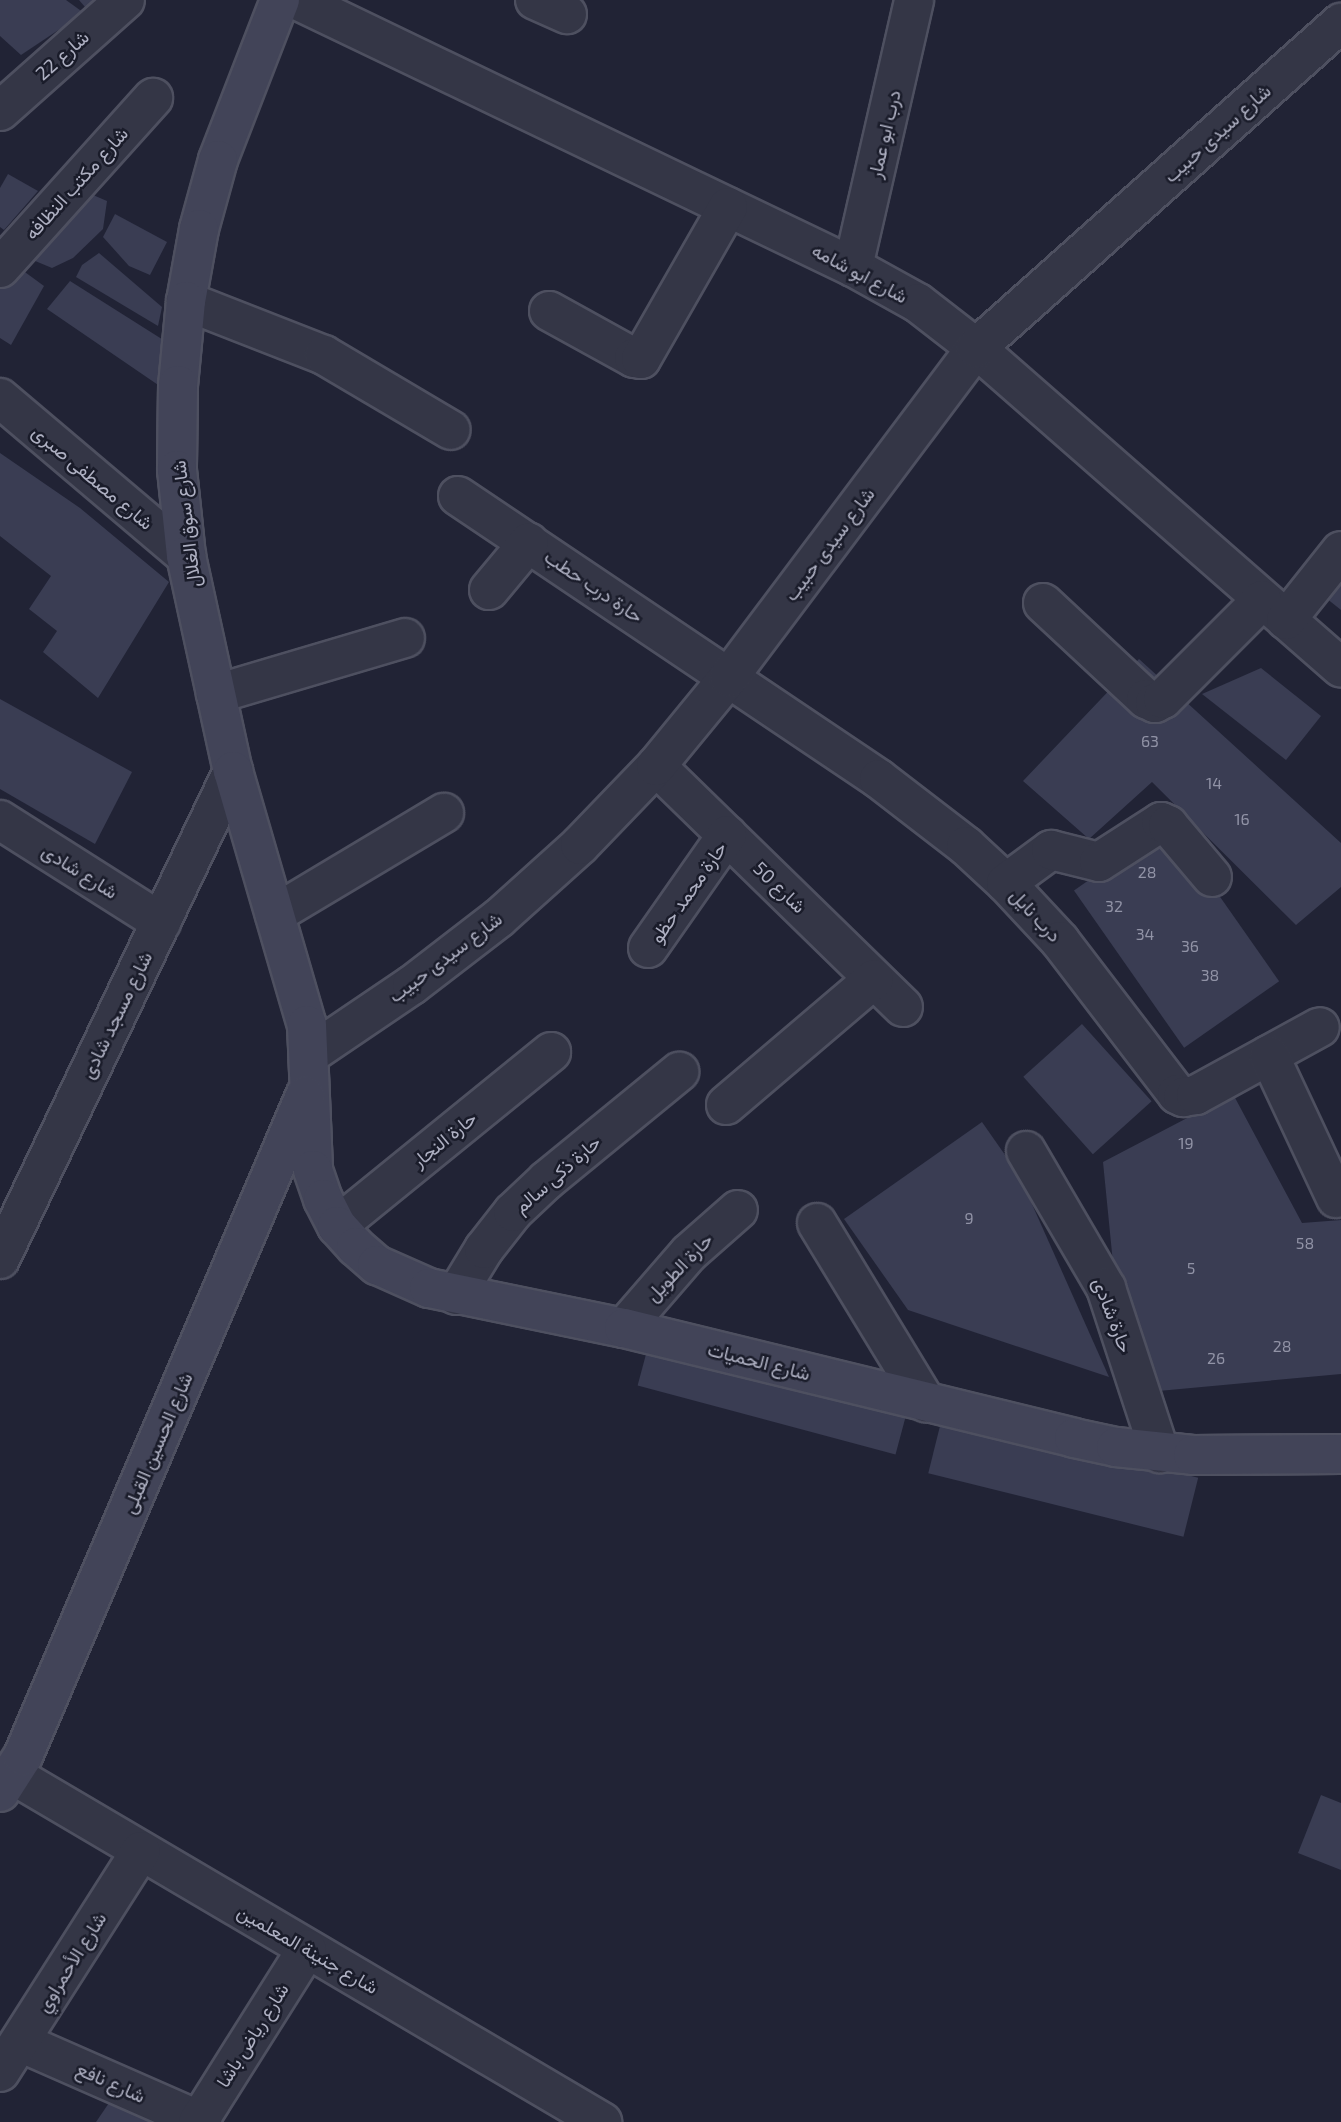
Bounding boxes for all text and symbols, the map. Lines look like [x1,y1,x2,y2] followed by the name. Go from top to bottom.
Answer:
[31,25,93,85] street label: شارع 22
[1159,79,1275,187] street label: شارع سيدى حبيب
[863,88,905,180] street label: درب ابو عمار
[19,122,133,244] street label: شارع مكتب النظافه
[808,238,912,308] street label: شارع ابو شامه
[28,420,158,534] street label: شارع مصطفى صبرى
[167,459,205,589] street label: شارع سوق الغلال
[779,483,879,605] street label: شارع سيدى حبيب
[540,545,648,627] street label: حارة درب حطب
[1141,731,1159,751] house number: 63
[1206,773,1222,793] house number: 14
[1234,809,1250,829] house number: 16
[645,837,731,947] street label: حارة محمد حظو
[38,839,122,903] street label: شارع شادى
[749,857,811,917] street label: شارع 50
[1138,862,1156,882] house number: 28
[1006,884,1066,946] street label: درب نايل
[1105,896,1123,916] house number: 32
[384,907,506,1007] street label: شارع سيدى حبيب
[1136,924,1154,944] house number: 34
[1181,936,1199,956] house number: 36
[75,948,157,1082] street label: شارع مسجد شادى
[1201,965,1219,985] house number: 38
[407,1106,481,1172] street label: حارة النجار
[509,1130,605,1218] street label: حارة ذكى سالم
[1178,1133,1194,1153] house number: 19
[964,1208,974,1228] house number: 9
[641,1228,717,1306] street label: حارة الطويل
[1296,1233,1314,1253] house number: 58
[1187,1258,1195,1278] house number: 5
[1088,1274,1138,1356] street label: حارة شادى
[1273,1336,1291,1356] house number: 28
[705,1337,813,1385] street label: شارع الحميات
[1207,1348,1225,1368] house number: 26
[117,1369,197,1517] street label: شارع الحسين القبلى
[234,1899,382,1999] street label: شارع جنينة المعلمين
[31,1908,111,2016] street label: شارع الأحمراوي
[211,1979,293,2091] street label: شارع رياض باشا
[73,2057,149,2107] street label: شارع نافع

